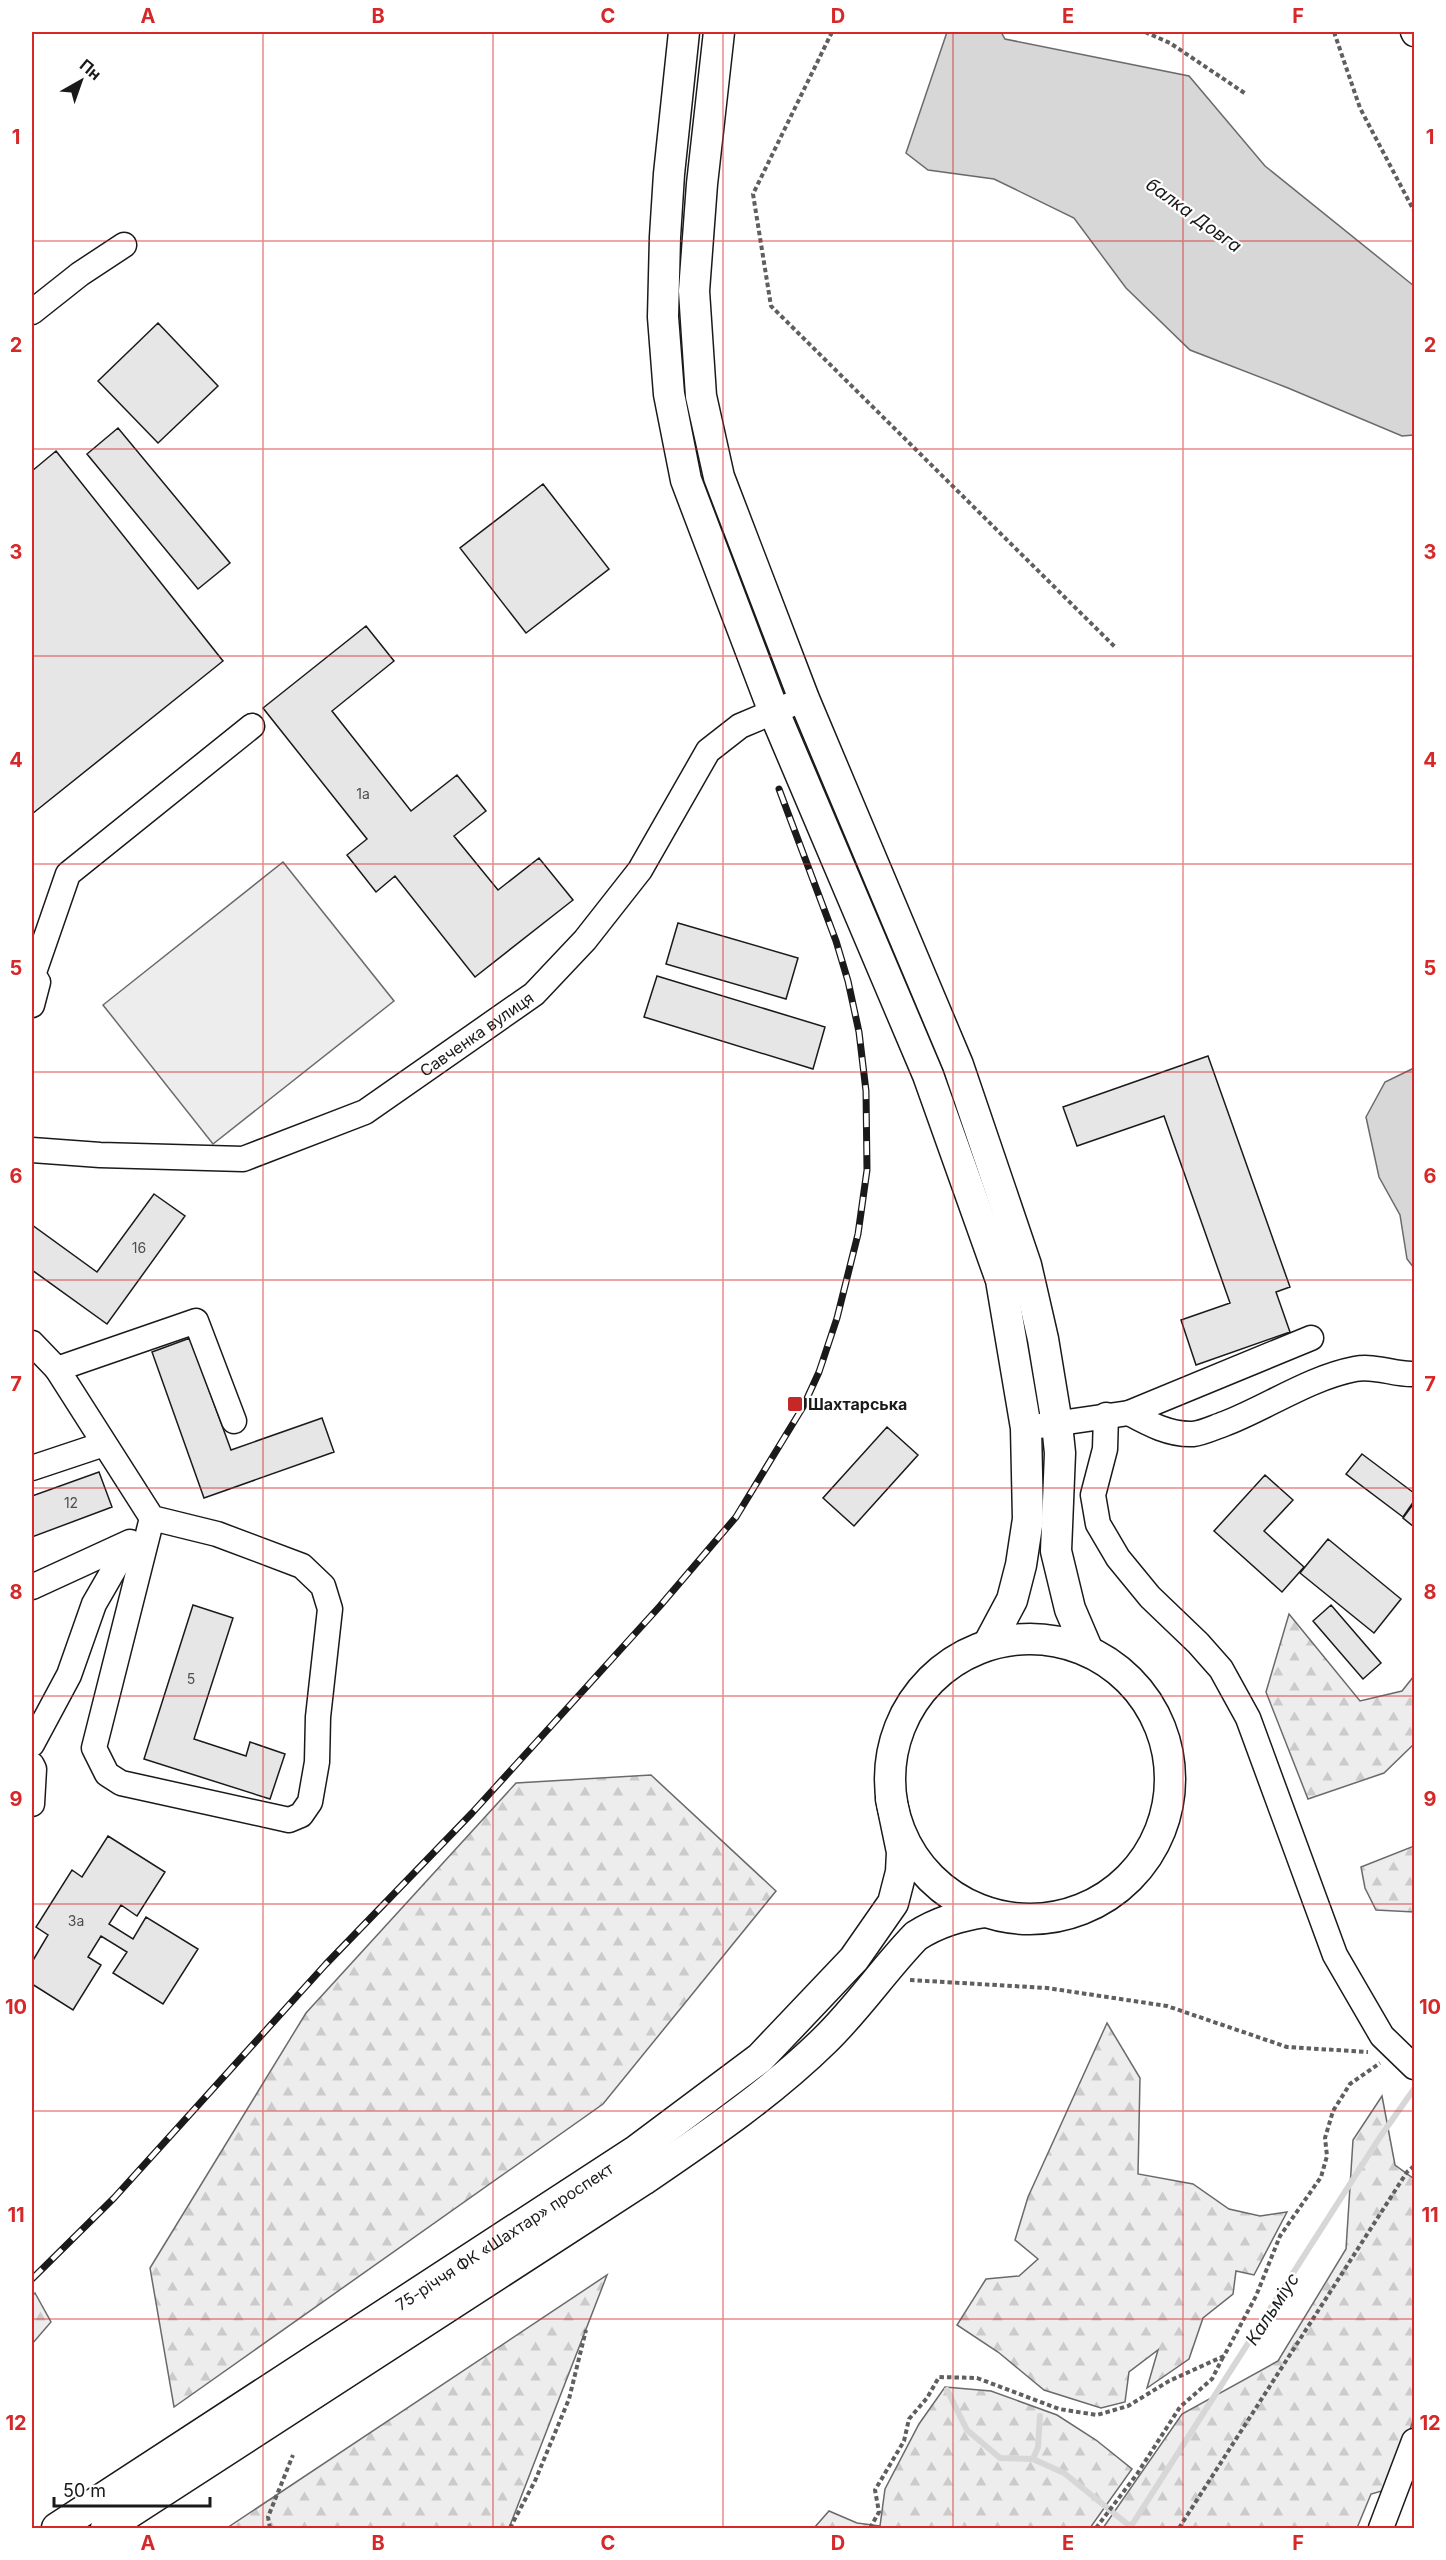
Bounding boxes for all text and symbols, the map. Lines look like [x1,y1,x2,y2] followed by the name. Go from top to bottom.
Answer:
[141,4,156,28] text: A
[371,4,385,28] text: B
[601,4,615,28] text: C
[831,4,845,28] text: D
[1062,4,1074,28] text: E
[1292,4,1304,28] text: F
[51,51,111,111] north arrow
[76,55,105,84] text: Пн
[12,125,20,149] text: 1
[1426,125,1434,149] text: 1
[1142,173,1246,257] water label: балка Довга
[10,333,22,357] text: 2
[1424,333,1436,357] text: 2
[10,540,22,564] text: 3
[1424,540,1436,564] text: 3
[9,748,23,772] text: 4
[1423,748,1437,772] text: 4
[356,785,370,802] house number: 1а
[10,956,22,980] text: 5
[1424,956,1436,980] text: 5
[416,987,537,1081] street label: Савченка вулиця
[10,1164,23,1188] text: 6
[1424,1164,1437,1188] text: 6
[132,1239,146,1256] house number: 16
[10,1372,22,1396] text: 7
[1424,1372,1436,1396] text: 7
[808,1394,907,1414] place label: Шахтарська
[786,1395,804,1413] marker: Шахтарська
[64,1494,78,1511] house number: 12
[9,1580,23,1604] text: 8
[1423,1580,1437,1604] text: 8
[187,1670,195,1687] house number: 5
[10,1787,23,1811] text: 9
[1424,1787,1437,1811] text: 9
[68,1912,84,1929] house number: 3а
[5,1995,27,2019] text: 10
[1419,1995,1441,2019] text: 10
[392,2158,617,2315] street label: 75-річчя ФК «Шахтар» проспект
[7,2203,25,2227] text: 11
[1421,2203,1439,2227] text: 11
[1241,2269,1303,2349] water label: Кальміус
[5,2411,27,2435] text: 12
[1419,2411,1441,2435] text: 12
[54,2470,210,2508] scale bar
[63,2480,106,2501] text: 50 m
[141,2531,156,2555] text: A
[371,2531,385,2555] text: B
[601,2531,615,2555] text: C
[831,2531,845,2555] text: D
[1062,2531,1074,2555] text: E
[1292,2531,1304,2555] text: F

